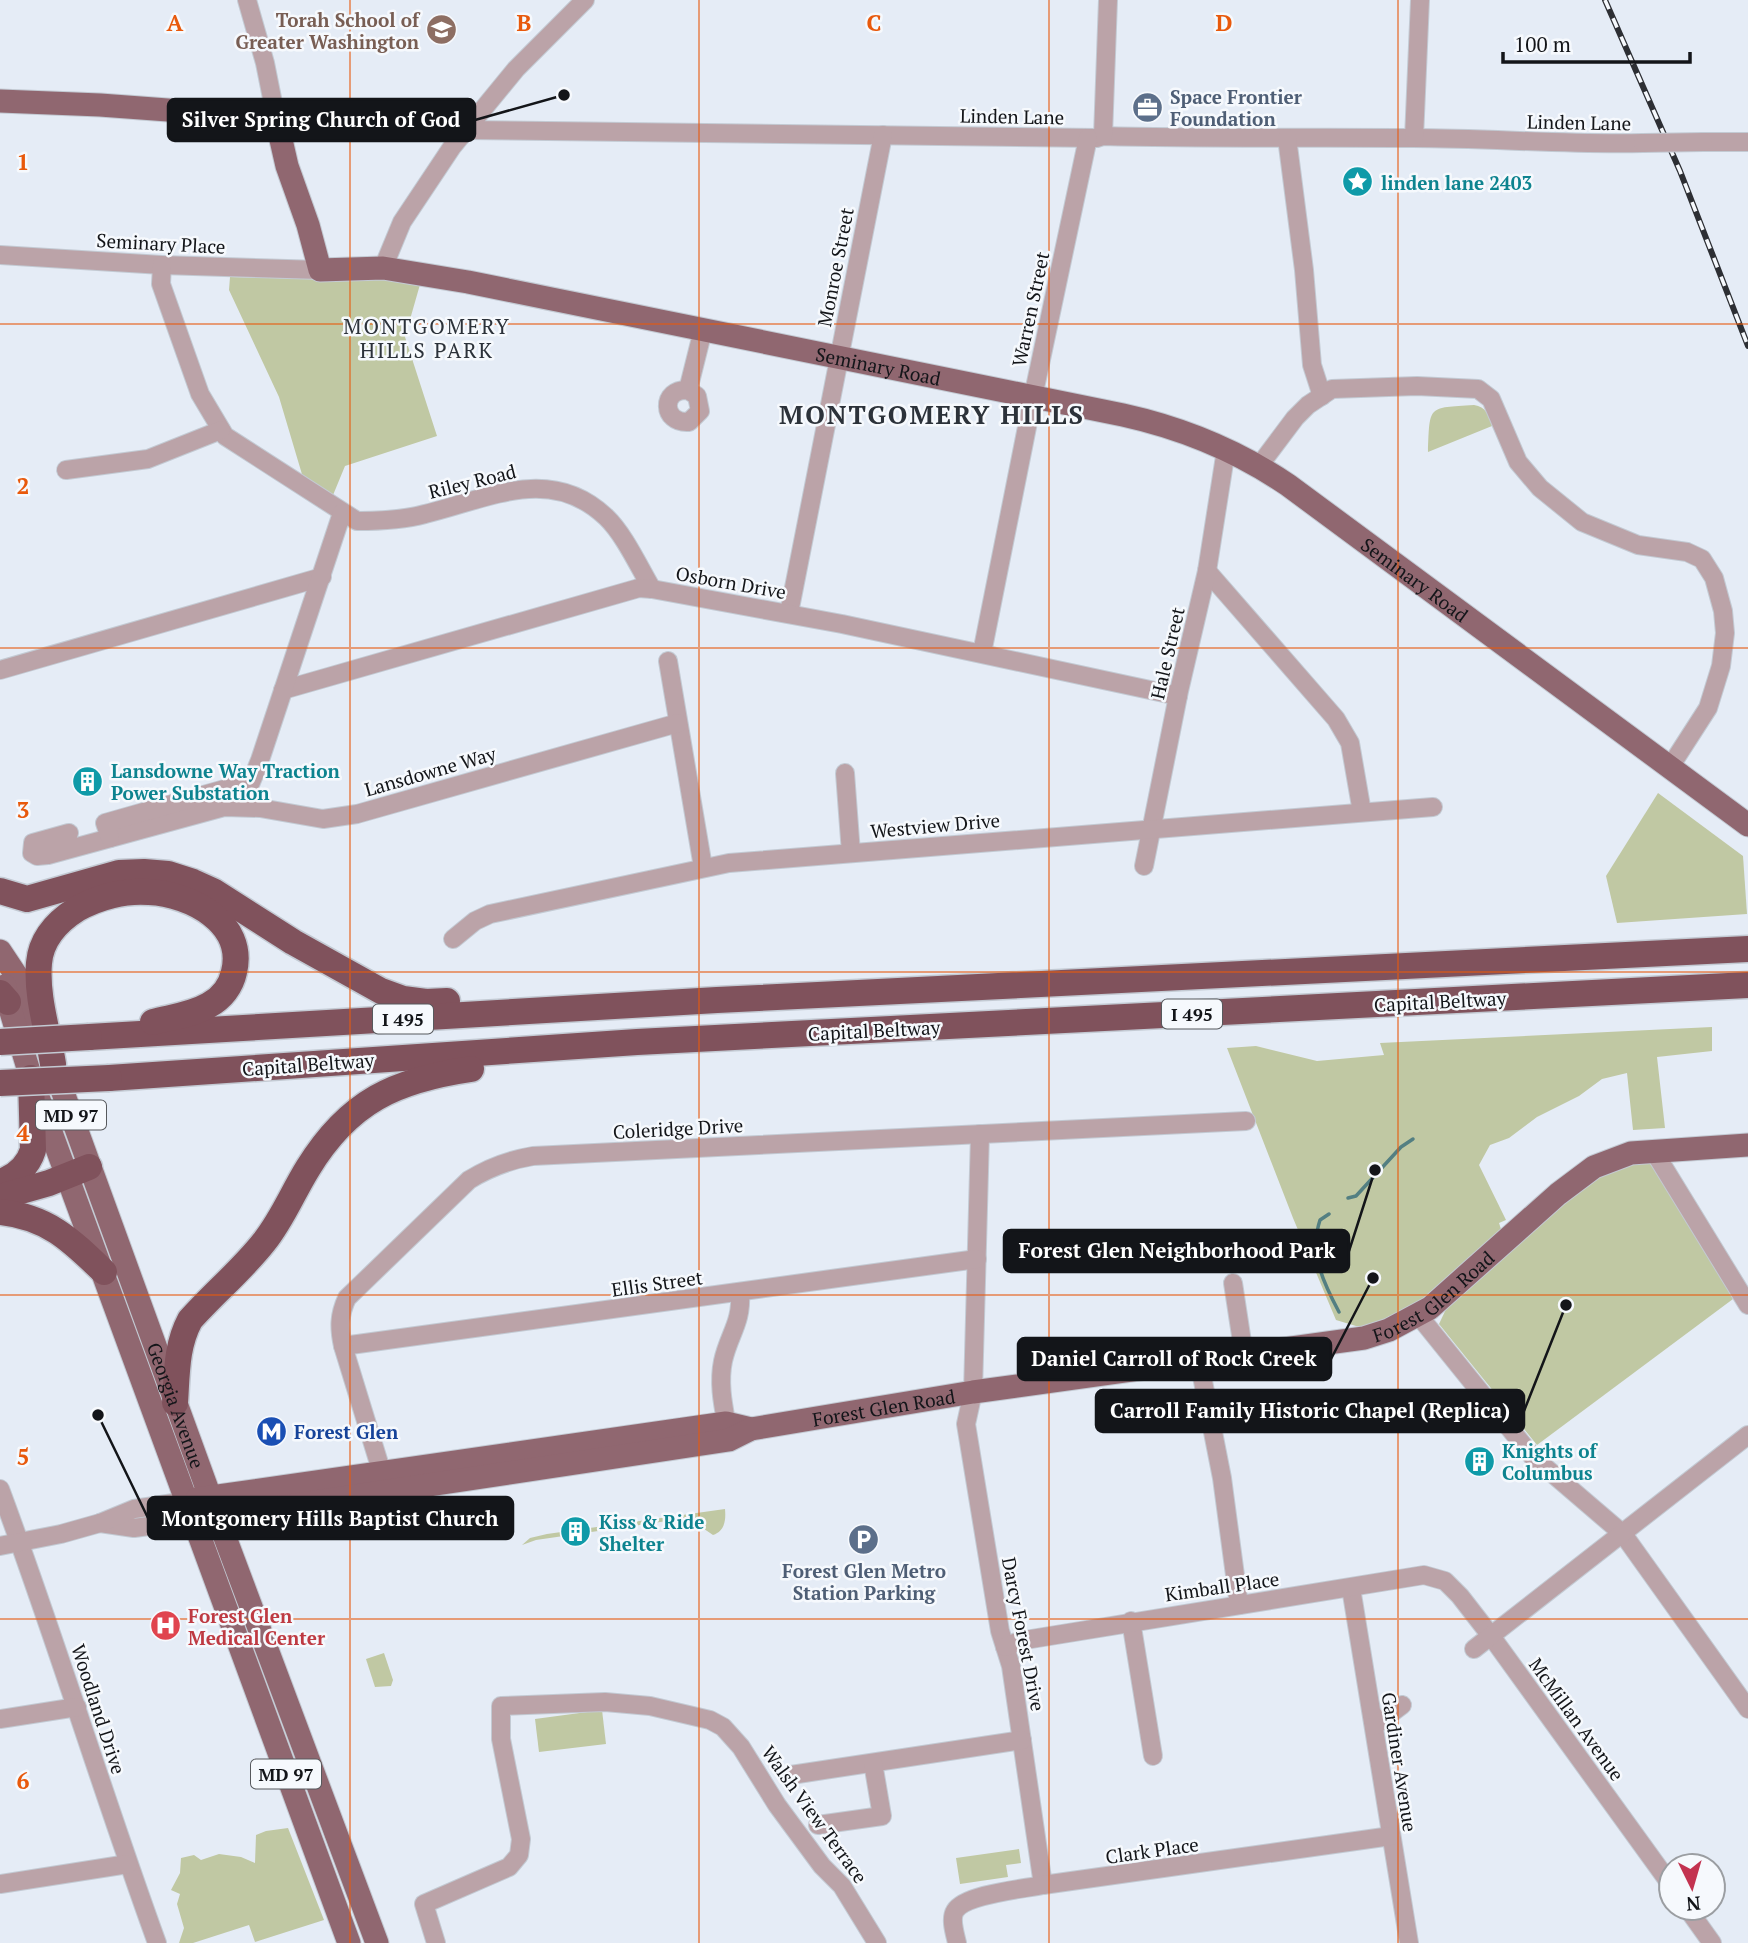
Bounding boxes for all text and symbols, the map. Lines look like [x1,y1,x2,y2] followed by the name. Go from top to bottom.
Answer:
[167,7,184,38] text: A
[235,7,421,54] place label: Torah School of Greater Washington
[517,7,532,38] text: B
[867,7,882,38] text: C
[1216,7,1233,38] text: D
[425,13,459,47] school or university icon: Torah School of Greater Washington
[1503,21,1690,65] scale bar
[1514,30,1571,58] text: 100 m
[1170,84,1303,131] place label: Space Frontier Foundation
[1130,90,1164,124] office icon: Space Frontier Foundation
[168,99,475,141] callout: Silver Spring Church of God
[960,103,1064,129] street label: Linden Lane
[182,105,461,133] text: Silver Spring Church of God
[1527,109,1631,135] street label: Linden Lane
[17,146,30,177] text: 1
[1341,165,1375,199] place icon: linden lane 2403
[1381,170,1532,195] place label: linden lane 2403
[811,205,859,329] street label: Monroe Street
[96,227,226,259] street label: Seminary Place
[1006,249,1054,369] street label: Warren Street
[343,312,511,364] district label: MONTGOMERY HILLS PARK
[814,340,944,390] street label: Seminary Road
[779,397,1085,431] district label: MONTGOMERY HILLS
[426,458,519,504] street label: Riley Road
[17,470,30,501] text: 2
[1357,531,1474,627] street label: Seminary Road
[674,560,788,604] street label: Osborn Drive
[1144,604,1190,702] street label: Hale Street
[361,740,499,802] street label: Lansdowne Way
[111,758,340,805] place label: Lansdowne Way Traction Power Substation
[71,764,105,798] building icon: Lansdowne Way Traction Power Substation
[17,794,30,825] text: 3
[869,807,1001,843] street label: Westview Drive
[1373,985,1507,1017] street label: Capital Beltway
[1162,1000,1222,1028] road number: I 495
[373,1004,433,1034] road number: I 495
[807,1014,941,1046] street label: Capital Beltway
[241,1047,375,1081] street label: Capital Beltway
[36,1100,106,1130] road number: MD 97
[612,1112,744,1144] street label: Coleridge Drive
[17,1117,30,1148] text: 4
[1004,1230,1349,1272] callout: Forest Glen Neighborhood Park
[1018,1236,1336,1264] text: Forest Glen Neighborhood Park
[1369,1244,1499,1347] street label: Forest Glen Road
[610,1264,704,1302] street label: Ellis Street
[1018,1338,1331,1380] callout: Daniel Carroll of Rock Creek
[142,1339,211,1472] street label: Georgia Avenue
[1031,1344,1317,1372] text: Daniel Carroll of Rock Creek
[810,1383,957,1431] street label: Forest Glen Road
[1096,1390,1524,1432] callout: Carroll Family Historic Chapel (Replica)
[1110,1396,1510,1424] text: Carroll Family Historic Chapel (Replica)
[254,1414,288,1448] metro station icon: Forest Glen
[294,1419,399,1444] place label: Forest Glen
[1502,1438,1598,1485] place label: Knights of Columbus
[17,1441,30,1472] text: 5
[1462,1444,1496,1478] building icon: Knights of Columbus
[148,1497,513,1539] callout: Montgomery Hills Baptist Church
[162,1504,499,1532] text: Montgomery Hills Baptist Church
[599,1509,704,1556] place label: Kiss & Ride Shelter
[559,1515,593,1549] building icon: Kiss & Ride Shelter
[847,1522,881,1556] parking icon: Forest Glen Metro Station Parking
[997,1555,1051,1713] street label: Darcy Forest Drive
[782,1558,946,1605] place label: Forest Glen Metro Station Parking
[1163,1566,1281,1606] street label: Kimball Place
[188,1603,326,1650] place label: Forest Glen Medical Center
[148,1609,182,1643] hospital icon: Forest Glen Medical Center
[66,1641,132,1777] street label: Woodland Drive
[1524,1652,1630,1786] street label: McMillan Avenue
[1377,1690,1423,1834] street label: Gardiner Avenue
[757,1740,873,1888] street label: Walsh View Terrace
[251,1759,321,1788] road number: MD 97
[17,1765,30,1796] text: 6
[1104,1831,1200,1869] street label: Clark Place
[1657,1852,1727,1922] north arrow
[1685,1891,1702,1918] text: N

